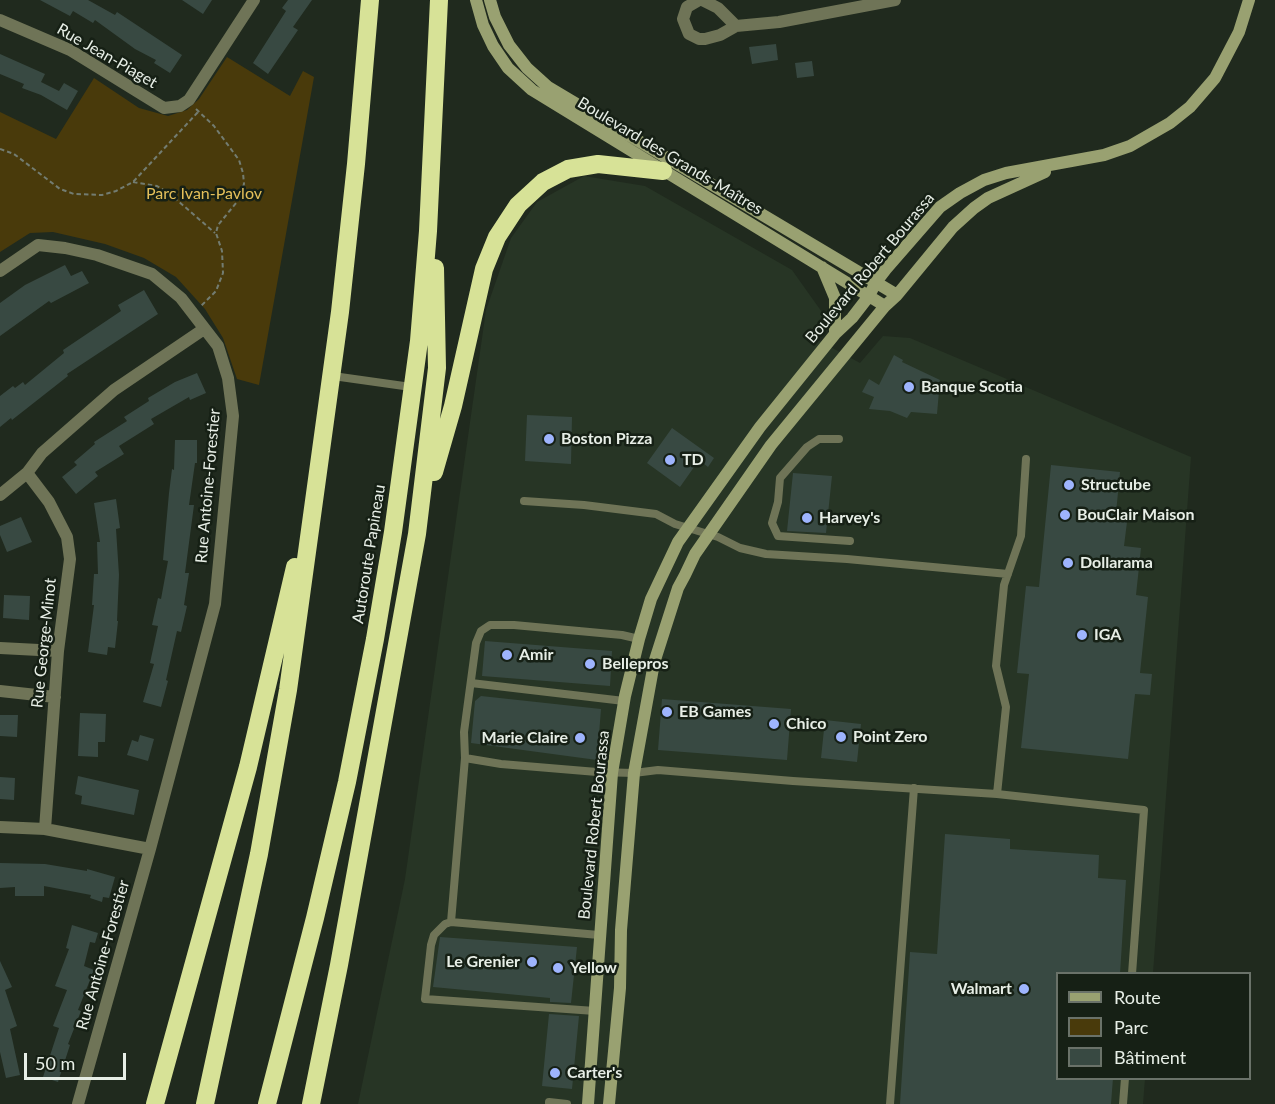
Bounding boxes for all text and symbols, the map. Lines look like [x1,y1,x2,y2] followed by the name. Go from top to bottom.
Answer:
[53,20,161,92] street label: Rue Jean-Piaget
[574,93,766,219] street label: Boulevard des Grands-Maîtres
[146,184,262,204] park label: Parc Ivan-Pavlov
[802,189,938,347] street label: Boulevard Robert Bourassa
[921,377,1023,397] place label: Banque Scotia
[902,380,916,394] marker: Banque Scotia
[192,408,224,564] street label: Rue Antoine-Forestier
[561,429,652,449] place label: Boston Pizza
[542,432,556,446] marker: Boston Pizza
[682,450,704,470] place label: TD
[663,453,677,467] marker: TD
[1081,475,1151,495] place label: Structube
[1062,478,1076,492] marker: Structube
[349,483,389,625] street label: Autoroute Papineau
[1077,505,1194,525] place label: BouClair Maison
[819,508,880,528] place label: Harvey's
[1058,508,1072,522] marker: BouClair Maison
[800,511,814,525] marker: Harvey's
[1080,553,1153,573] place label: Dollarama
[1061,556,1075,570] marker: Dollarama
[28,577,60,709] street label: Rue George-Minot
[1094,625,1121,645] place label: IGA
[1075,628,1089,642] marker: IGA
[519,645,554,665] place label: Amir
[500,648,514,662] marker: Amir
[602,654,669,674] place label: Bellepros
[583,657,597,671] marker: Bellepros
[679,702,751,722] place label: EB Games
[660,705,674,719] marker: EB Games
[786,714,826,734] place label: Chico
[767,717,781,731] marker: Chico
[853,727,927,747] place label: Point Zero
[481,728,568,748] place label: Marie Claire
[575,729,613,921] street label: Boulevard Robert Bourassa
[834,730,848,744] marker: Point Zero
[573,731,587,745] marker: Marie Claire
[72,878,134,1032] street label: Rue Antoine-Forestier
[446,952,520,972] place label: Le Grenier
[525,955,539,969] marker: Le Grenier
[570,958,617,978] place label: Yellow
[551,961,565,975] marker: Yellow
[1056,972,1251,1080] legend
[951,979,1012,999] place label: Walmart
[1017,982,1031,996] marker: Walmart
[1114,986,1161,1008] text: Route
[1114,1016,1148,1038] text: Parc
[27,1041,129,1079] scale bar
[1114,1046,1186,1068] text: Bâtiment
[35,1052,75,1074] text: 50 m
[567,1063,622,1083] place label: Carter's
[548,1066,562,1080] marker: Carter's

